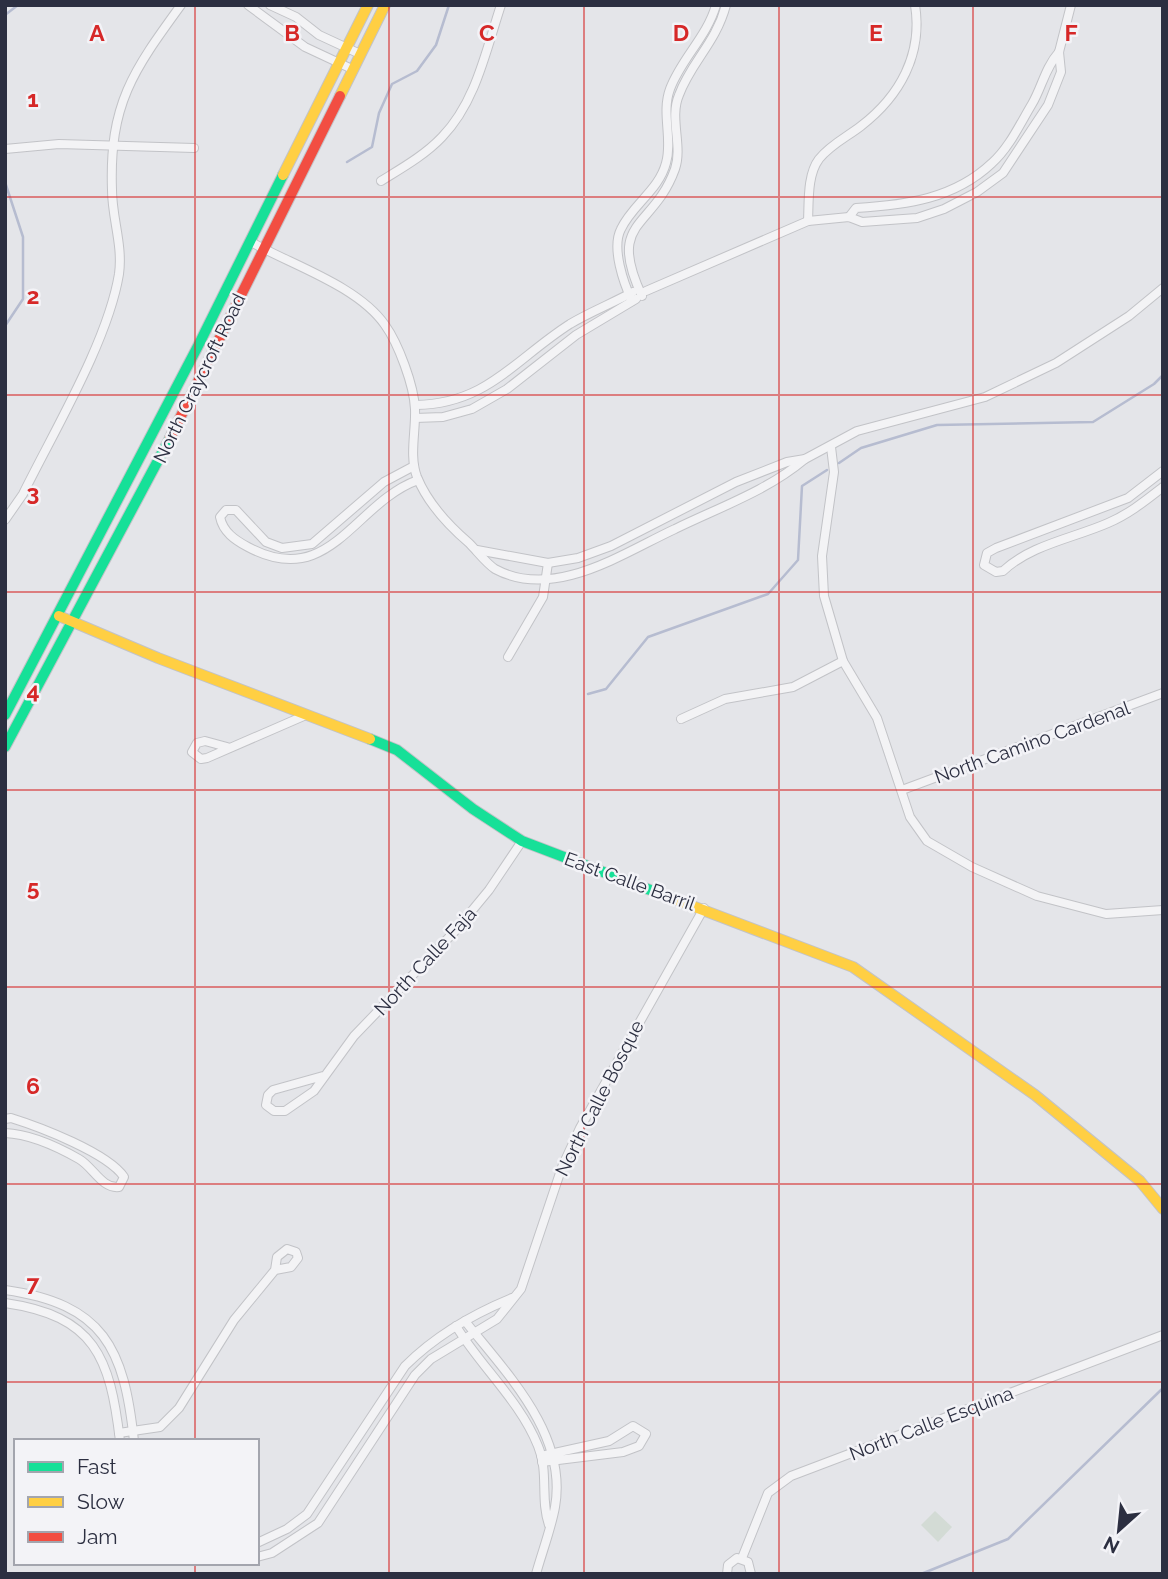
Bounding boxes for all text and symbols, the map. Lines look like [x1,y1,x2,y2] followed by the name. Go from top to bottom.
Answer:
[89,19,105,46] text: A
[284,19,300,46] text: B
[479,19,495,46] text: C
[673,19,689,46] text: D
[869,19,883,46] text: E
[1064,19,1078,46] text: F
[27,85,39,112] text: 1
[27,282,39,309] text: 2
[148,290,250,466] street label: North Craycroft Road
[27,479,39,506] text: 3
[26,677,40,704] text: 4
[931,696,1133,788] street label: North Camino Cardenal
[562,847,699,915] street label: East Calle Barril
[27,874,40,901] text: 5
[369,903,481,1019] street label: North Calle Faja
[550,1016,648,1180] street label: North Calle Bosque
[26,1072,40,1099] text: 6
[27,1269,40,1296] text: 7
[846,1382,1016,1464] street label: North Calle Esquina
[14,1439,259,1565] legend
[77,1454,117,1479] text: Fast
[77,1489,125,1514] text: Slow
[1084,1495,1154,1565] north arrow
[77,1524,118,1549] text: Jam
[1100,1532,1123,1558] text: N

